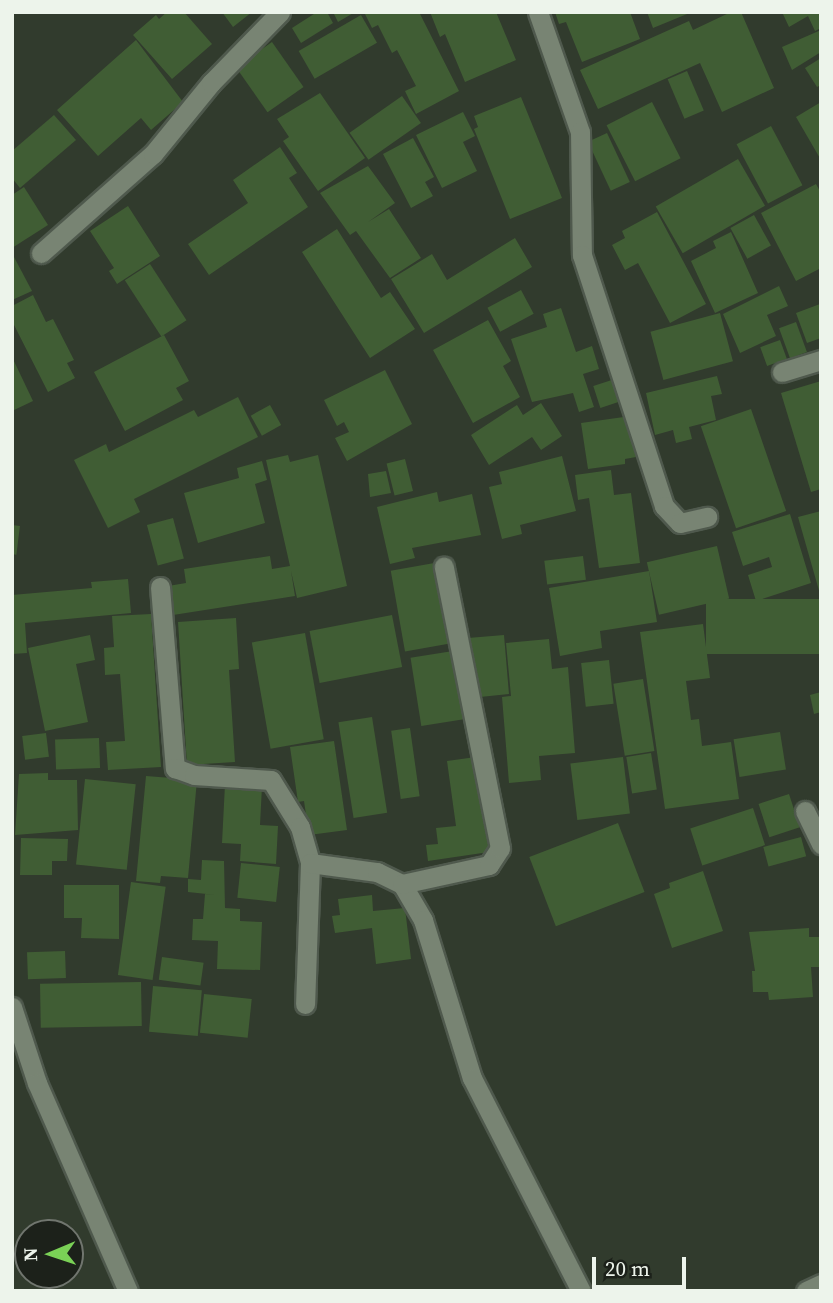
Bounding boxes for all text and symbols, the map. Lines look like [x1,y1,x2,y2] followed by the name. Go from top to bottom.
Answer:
[14,1219,84,1289] north arrow
[595,1244,690,1288] scale bar
[17,1247,43,1262] text: N
[605,1254,650,1283] text: 20 m

